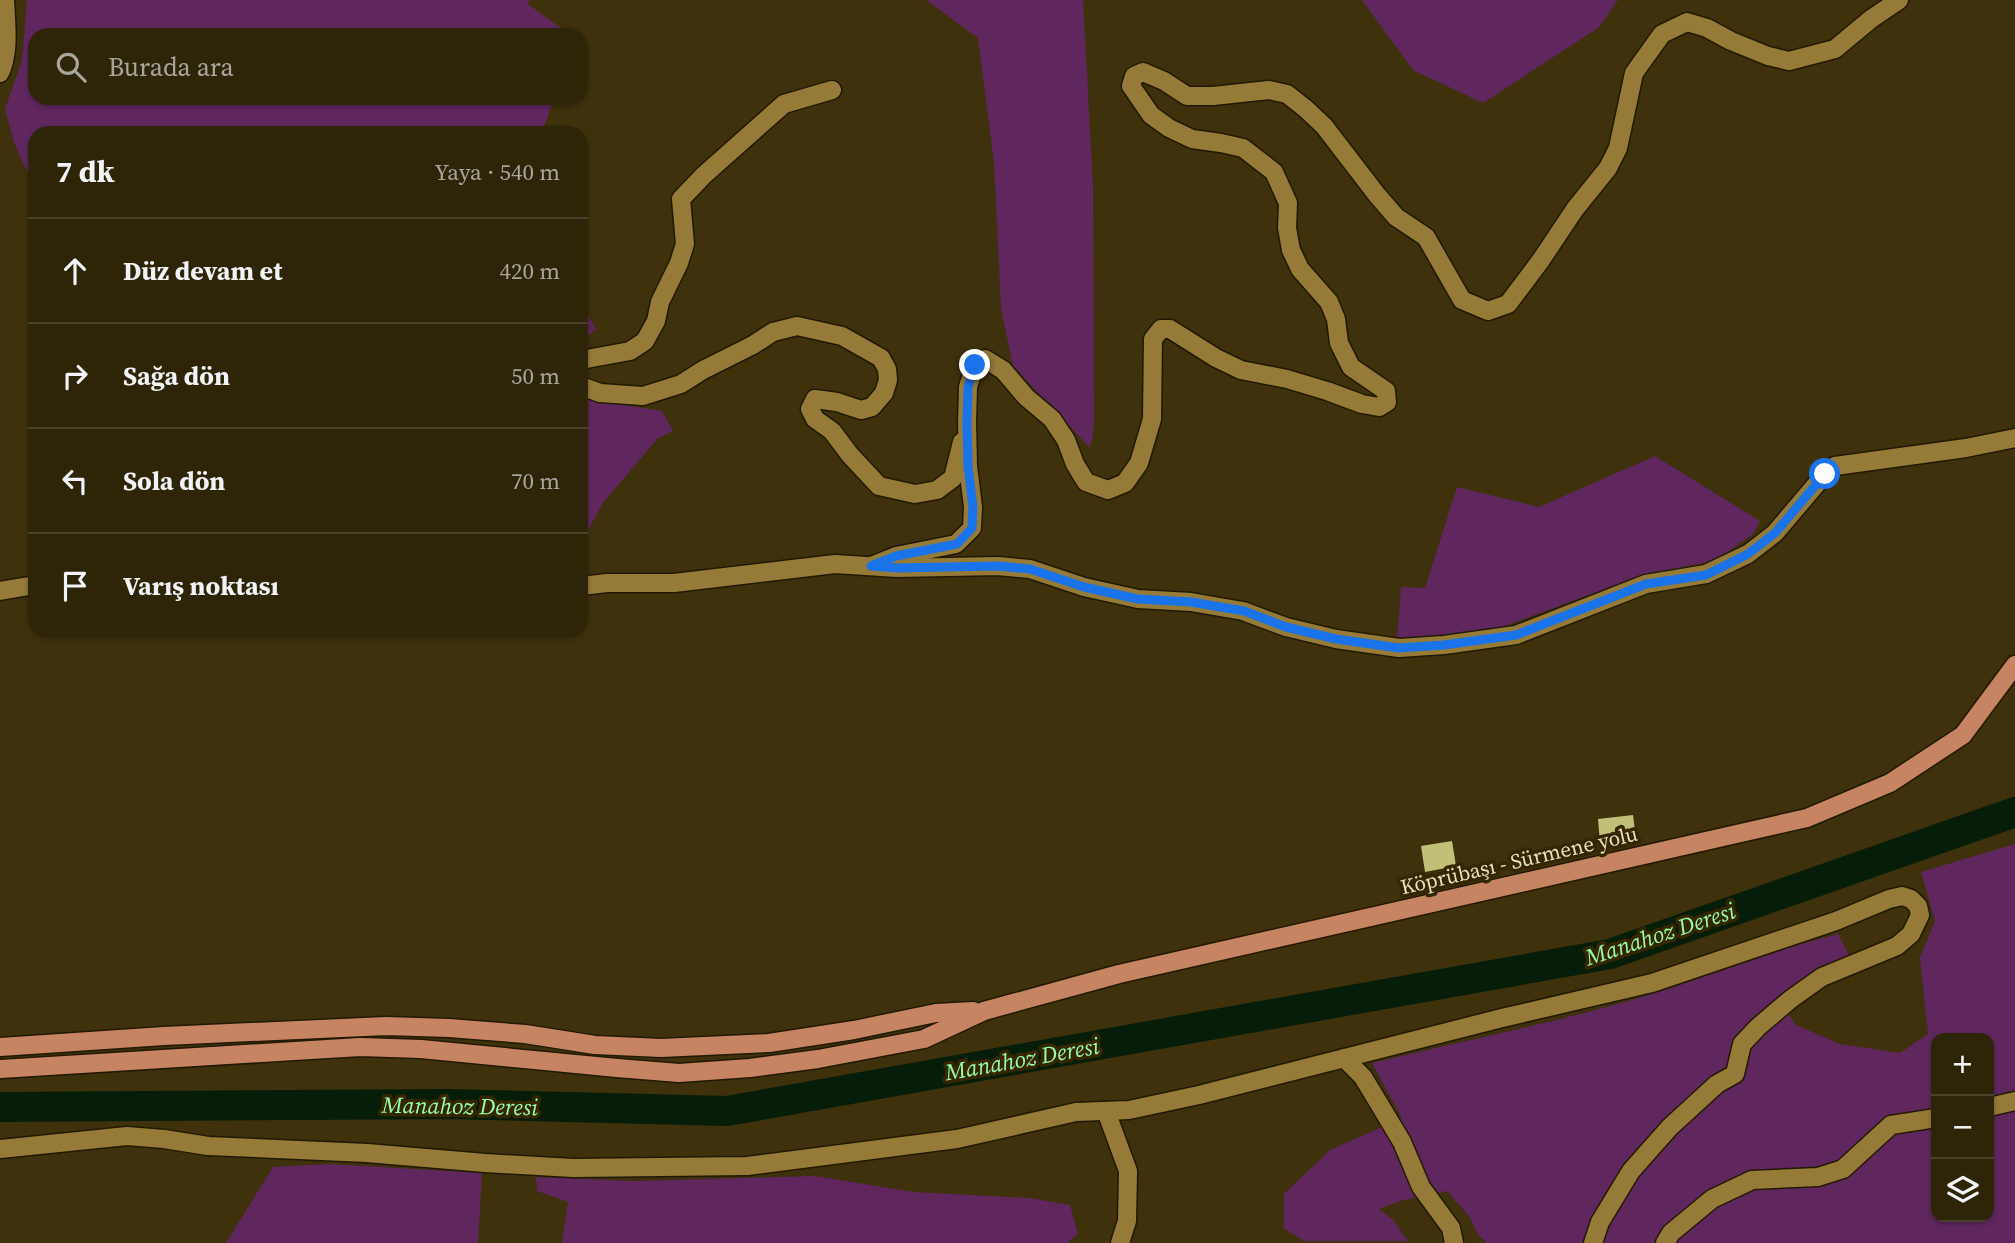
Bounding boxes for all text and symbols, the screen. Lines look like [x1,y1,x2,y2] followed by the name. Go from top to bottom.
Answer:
[28,28,588,105] search box
[52,48,90,86] icon: search
[108,49,234,85] text: Burada ara
[56,151,114,192] text: 7 dk
[434,156,560,188] text: Yaya · 540 m
[56,252,94,290] icon: ahead
[123,253,282,289] text: Düz devam et
[499,255,560,287] text: 420 m
[959,349,990,380] route end
[56,357,94,395] icon: right
[123,358,230,394] text: Sağa dön
[511,360,560,392] text: 50 m
[1809,458,1840,489] route start
[56,462,94,500] icon: left
[123,463,225,499] text: Sola dön
[511,465,560,497] text: 70 m
[56,567,94,605] icon: arrive
[123,568,279,604] text: Varış noktası
[1398,819,1640,901] street label: Köprübaşı - Sürmene yolu
[1580,895,1739,974] water label: Manahoz Deresi
[941,1030,1102,1089] water label: Manahoz Deresi
[1931,1033,1994,1222] map controls
[1931,1033,1994,1096] button: +
[381,1089,538,1123] water label: Manahoz Deresi
[1931,1096,1994,1159] button: −
[1931,1159,1994,1222] button: layers

